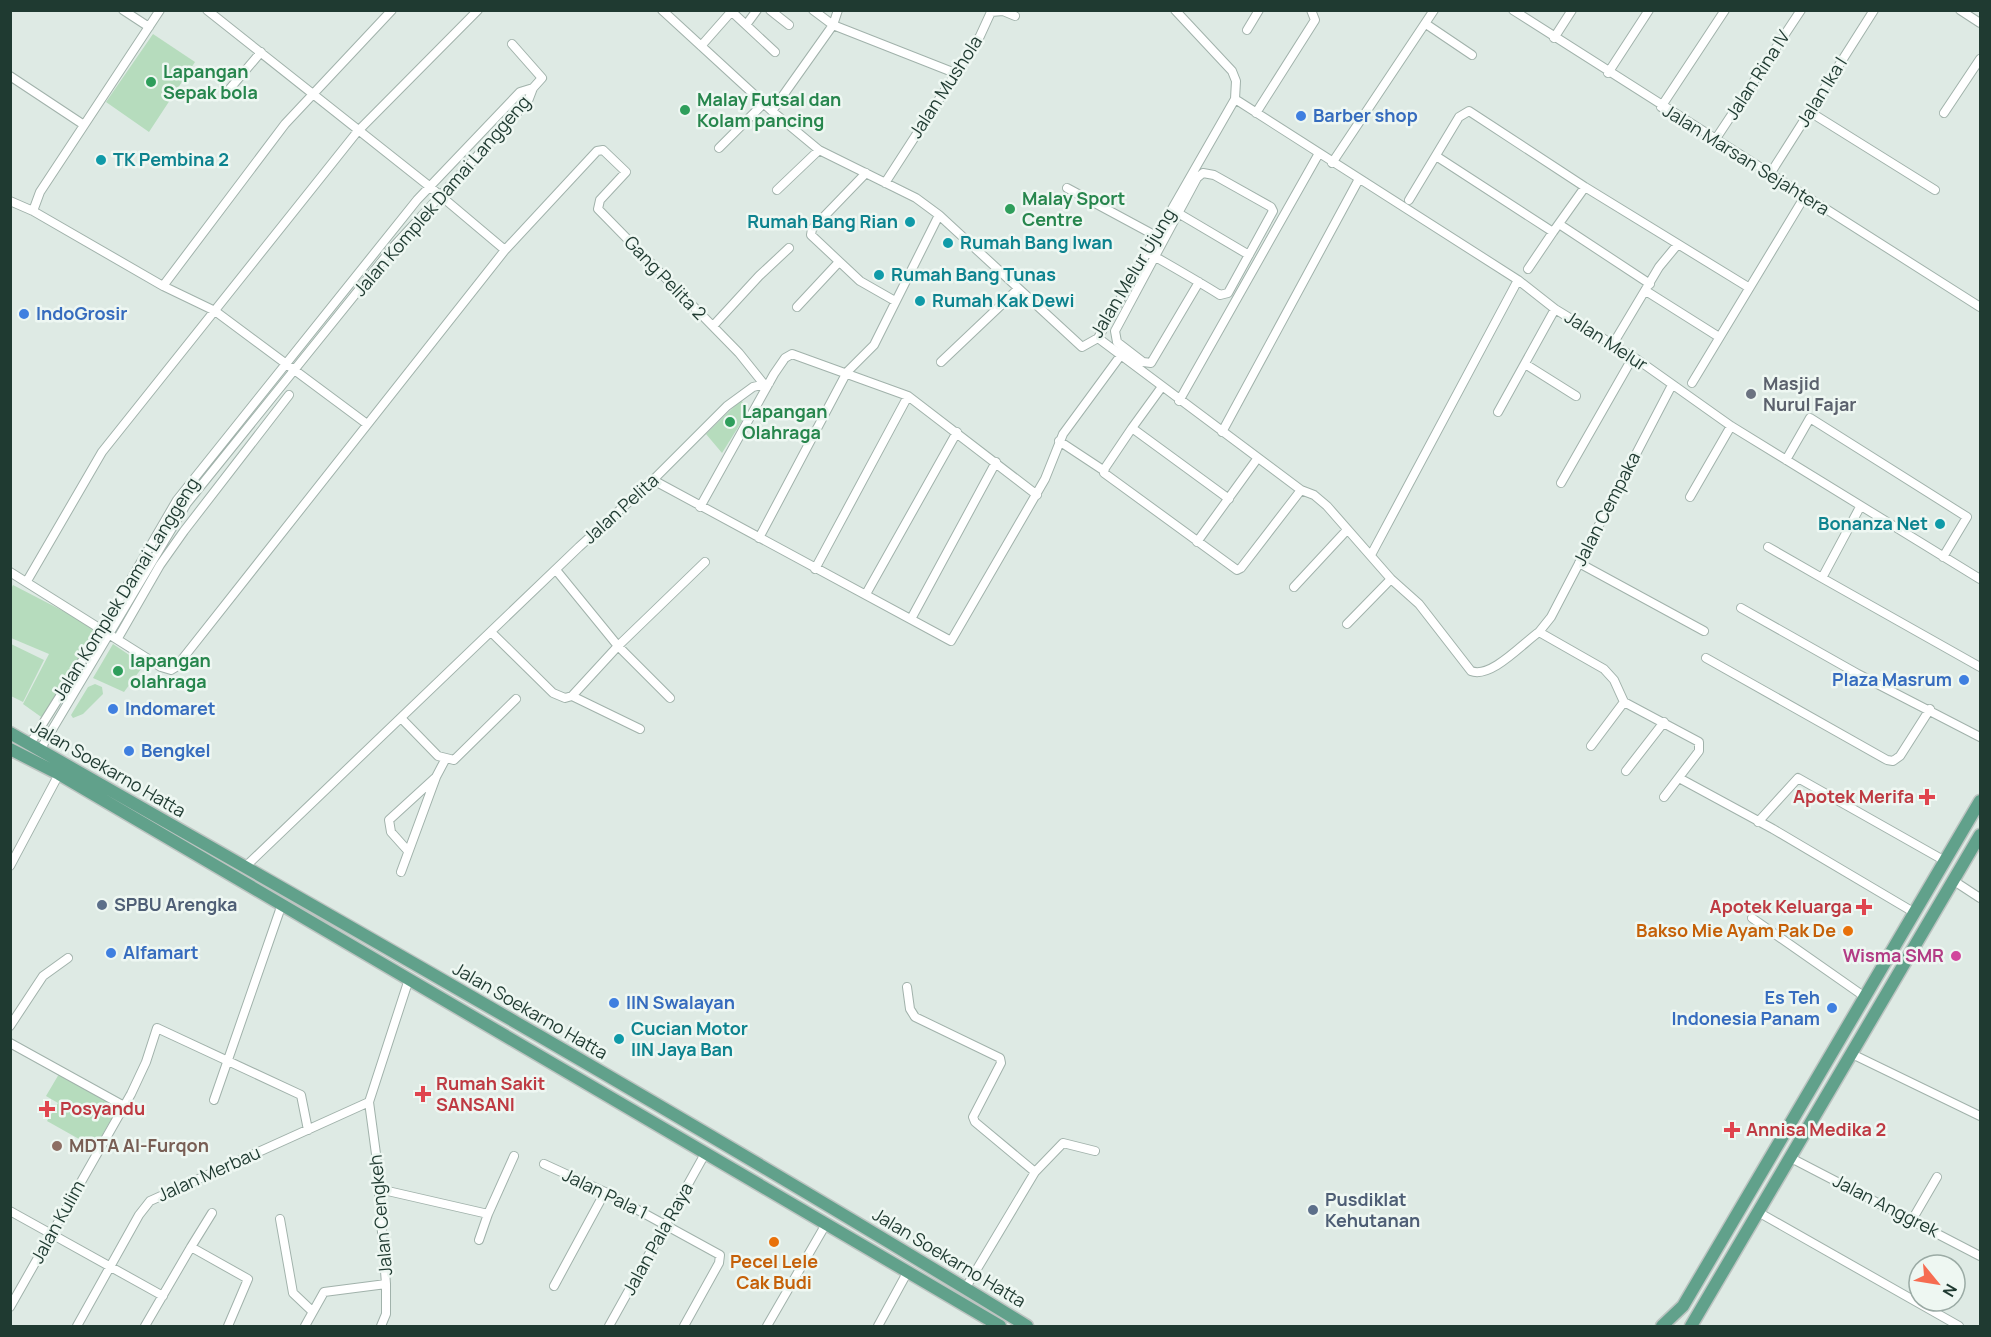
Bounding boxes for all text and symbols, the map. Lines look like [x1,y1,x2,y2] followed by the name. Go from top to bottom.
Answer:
[1719,25,1795,124] street label: Jalan Rina IV
[903,31,987,142] street label: Jalan Mushola
[1790,52,1852,131] street label: Jalan Ika I
[163,59,258,104] place label: Lapangan Sepak bola
[144,75,158,89] marker: Lapangan Sepak bola
[697,87,841,132] place label: Malay Futsal dan Kolam pancing
[347,90,535,301] street label: Jalan Komplek Damai Langgeng
[1659,98,1834,220] street label: Jalan Marsan Sejahtera
[678,103,692,117] marker: Malay Futsal dan Kolam pancing
[1313,103,1418,127] place label: Barber shop
[1294,109,1308,123] marker: Barber shop
[113,147,229,171] place label: TK Pembina 2
[94,153,108,167] marker: TK Pembina 2
[1022,186,1125,231] place label: Malay Sport Centre
[1003,202,1017,216] marker: Malay Sport Centre
[1084,203,1180,342] street label: Jalan Melur Ujung
[747,209,898,233] place label: Rumah Bang Rian
[903,215,917,229] marker: Rumah Bang Rian
[619,230,712,325] street label: Gang Pelita 2
[960,230,1113,254] place label: Rumah Bang Iwan
[941,236,955,250] marker: Rumah Bang Iwan
[891,262,1056,286] place label: Rumah Bang Tunas
[872,268,886,282] marker: Rumah Bang Tunas
[932,288,1074,312] place label: Rumah Kak Dewi
[913,294,927,308] marker: Rumah Kak Dewi
[36,301,127,325] place label: IndoGrosir
[1561,305,1653,376] street label: Jalan Melur
[17,307,31,321] marker: IndoGrosir
[1763,371,1856,416] place label: Masjid Nurul Fajar
[1744,387,1758,401] marker: Masjid Nurul Fajar
[742,399,827,444] place label: Lapangan Olahraga
[723,415,737,429] marker: Lapangan Olahraga
[1567,447,1645,570] street label: Jalan Cempaka
[577,468,663,549] street label: Jalan Pelita
[46,472,204,704] street label: Jalan Komplek Damai Langgeng
[1818,511,1928,535] place label: Bonanza Net
[1933,517,1947,531] marker: Bonanza Net
[130,648,211,693] place label: lapangan olahraga
[111,664,125,678] marker: lapangan olahraga
[1832,667,1952,691] place label: Plaza Masrum
[1957,673,1971,687] marker: Plaza Masrum
[125,696,216,720] place label: Indomaret
[106,702,120,716] marker: Indomaret
[27,714,190,822] street label: Jalan Soekarno Hatta
[141,738,211,762] place label: Bengkel
[122,744,136,758] marker: Bengkel
[1793,784,1914,808] place label: Apotek Merifa
[1918,788,1936,806] marker: Apotek Merifa
[114,892,237,916] place label: SPBU Arengka
[1710,894,1852,918] place label: Apotek Keluarga
[95,898,109,912] marker: SPBU Arengka
[1857,900,1871,914] marker: Apotek Keluarga
[1636,918,1836,942] place label: Bakso Mie Ayam Pak De
[1841,924,1855,938] marker: Bakso Mie Ayam Pak De
[123,940,199,964] place label: Alfamart
[1843,943,1944,967] place label: Wisma SMR
[104,946,118,960] marker: Alfamart
[1949,949,1963,963] marker: Wisma SMR
[449,956,612,1064] street label: Jalan Soekarno Hatta
[1671,985,1820,1030] place label: Es Teh Indonesia Panam
[626,990,735,1014] place label: IIN Swalayan
[607,996,621,1010] marker: IIN Swalayan
[1825,1001,1839,1015] marker: Es Teh Indonesia Panam
[631,1016,748,1061] place label: Cucian Motor IIN Jaya Ban
[612,1032,626,1046] marker: Cucian Motor IIN Jaya Ban
[436,1071,545,1116] place label: Rumah Sakit SANSANI
[414,1085,432,1103] marker: Rumah Sakit SANSANI
[60,1096,145,1120] place label: Posyandu
[38,1100,56,1118] marker: Posyandu
[1746,1117,1886,1141] place label: Annisa Medika 2
[1723,1121,1741,1139] marker: Annisa Medika 2
[69,1133,209,1157] place label: MDTA Al-Furqon
[50,1139,64,1153] marker: MDTA Al-Furqon
[153,1140,264,1206] street label: Jalan Merbau
[363,1154,397,1277] street label: Jalan Cengkeh
[559,1162,652,1224] street label: Jalan Pala 1
[1829,1168,1945,1243] street label: Jalan Anggrek
[25,1176,90,1267] street label: Jalan Kulim
[616,1178,698,1299] street label: Jalan Pala Raya
[1325,1187,1420,1232] place label: Pusdiklat Kehutanan
[868,1202,1031,1313] street label: Jalan Soekarno Hatta
[1306,1203,1320,1217] marker: Pusdiklat Kehutanan
[767,1235,781,1249] marker: Pecel Lele Cak Budi
[730,1249,818,1294] place label: Pecel Lele Cak Budi
[1907,1253,1967,1313] north arrow
[1938,1280,1962,1301] text: N

